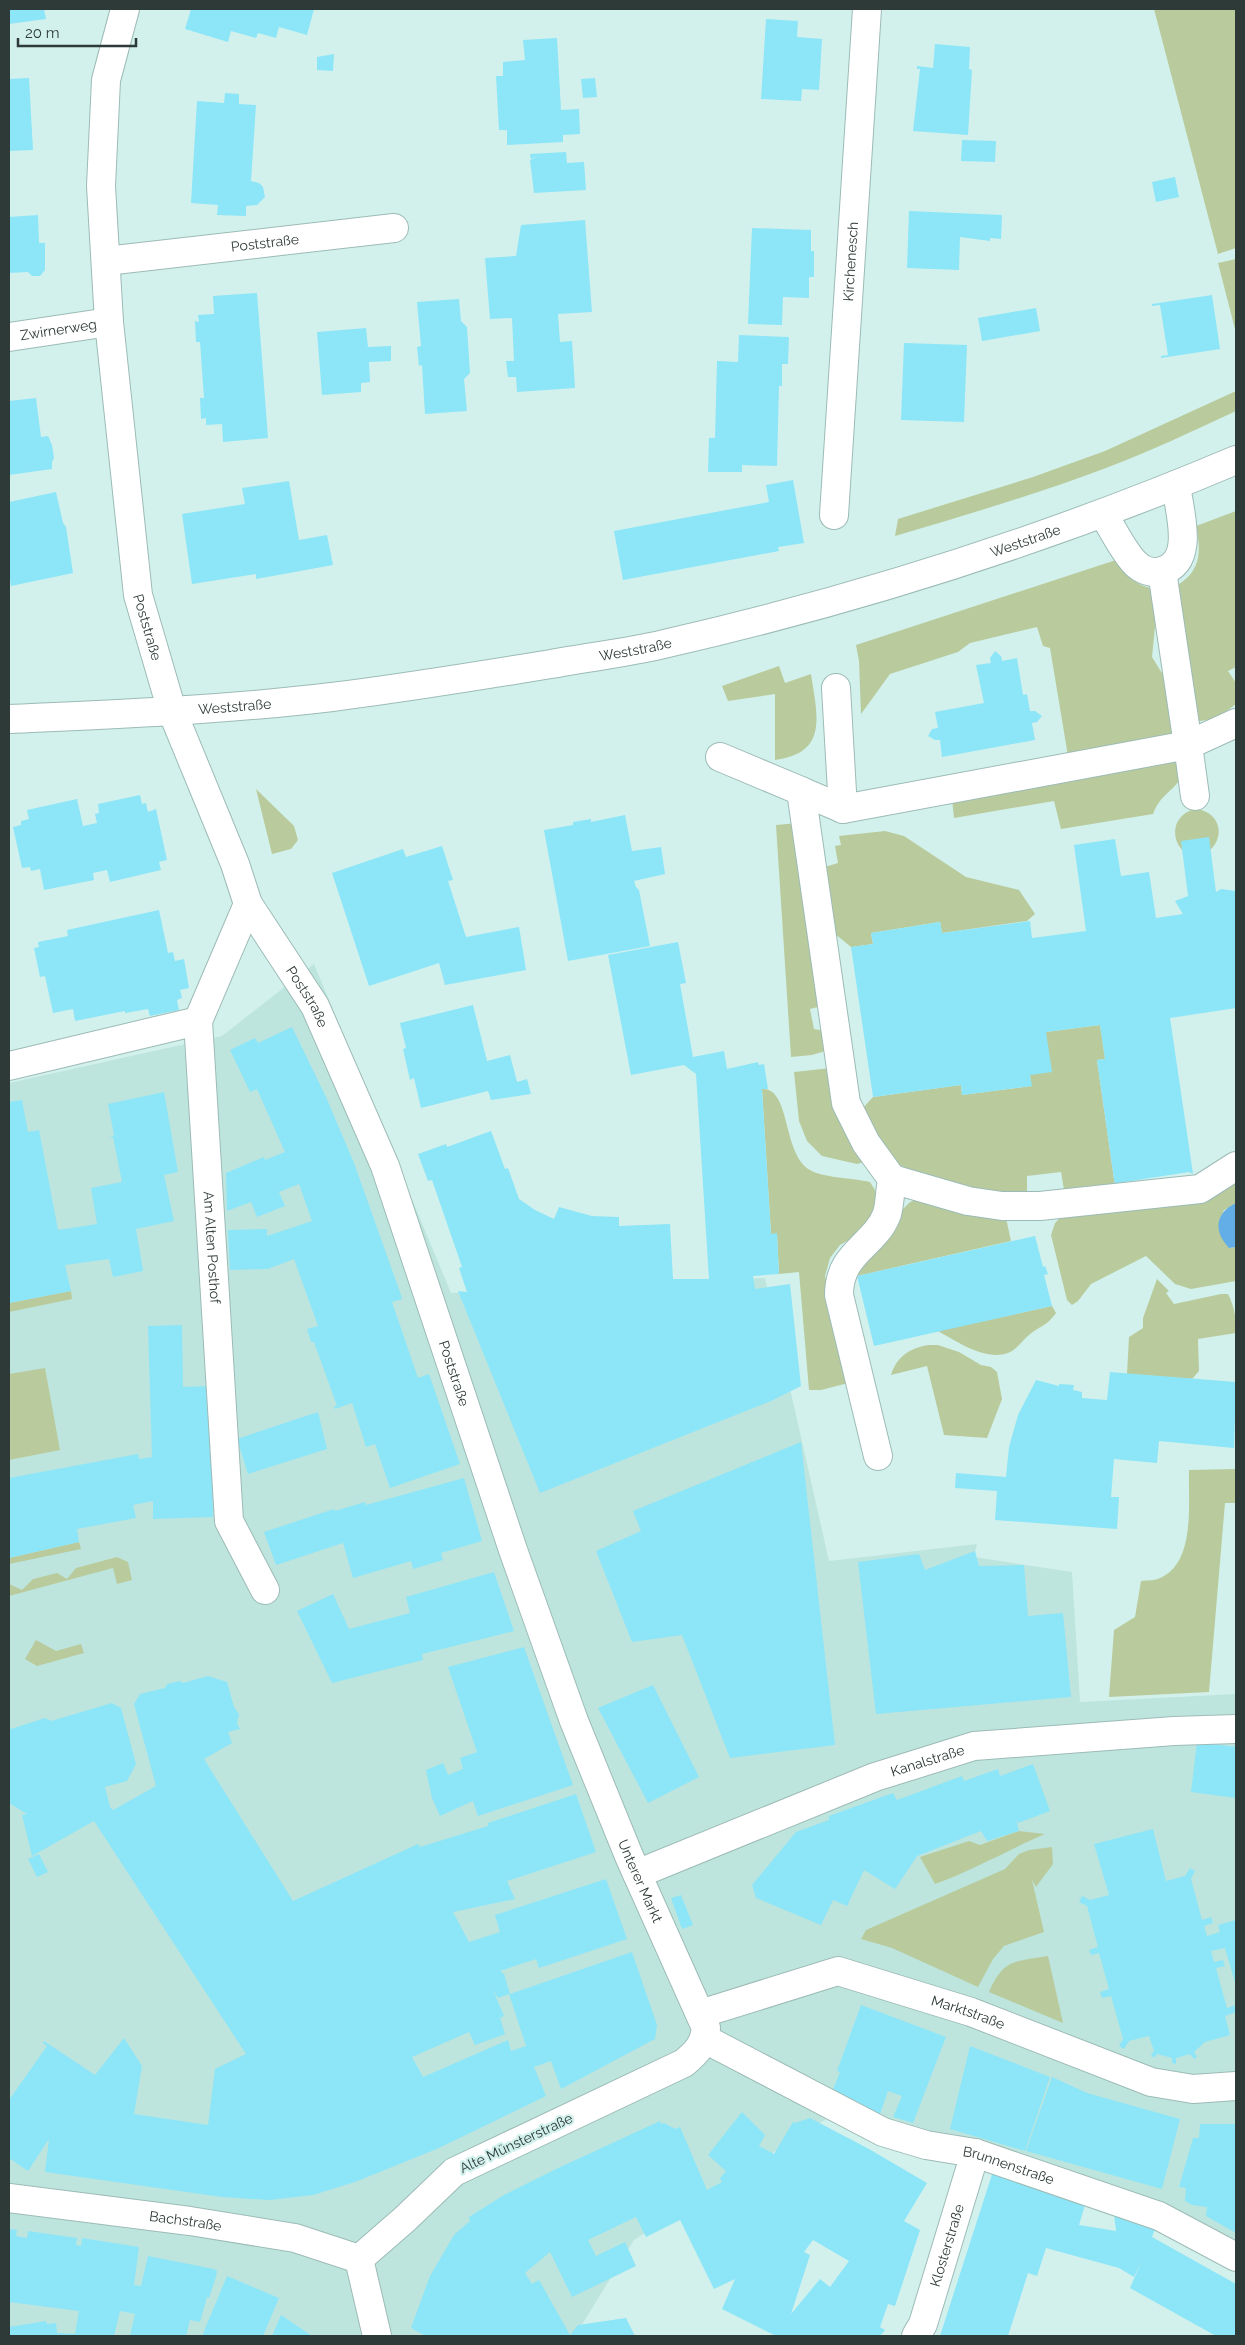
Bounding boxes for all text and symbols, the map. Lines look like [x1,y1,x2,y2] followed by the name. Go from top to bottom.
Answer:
[18,15,135,47] scale bar
[25,24,60,42] text: 20 m
[840,221,861,302] street label: Kirchenesch
[230,231,300,255] street label: Poststraße
[19,316,98,343] street label: Zwirnerweg
[988,521,1063,560] street label: Weststraße
[130,592,165,662] street label: Poststraße
[598,635,673,664] street label: Weststraße
[197,695,272,717] street label: Weststraße
[283,963,331,1030] street label: Poststraße
[201,1191,224,1305] street label: Am Alten Posthof
[436,1338,472,1408] street label: Poststraße
[889,1742,966,1780] street label: Kanalstraße
[615,1837,666,1925] street label: Unterer Markt
[929,1992,1007,2032] street label: Marktstraße
[457,2110,575,2176] street label: Alte Münsterstraße
[962,2143,1056,2188] street label: Brunnenstraße
[927,2202,967,2289] street label: Klosterstraße
[148,2208,223,2234] street label: Bachstraße

